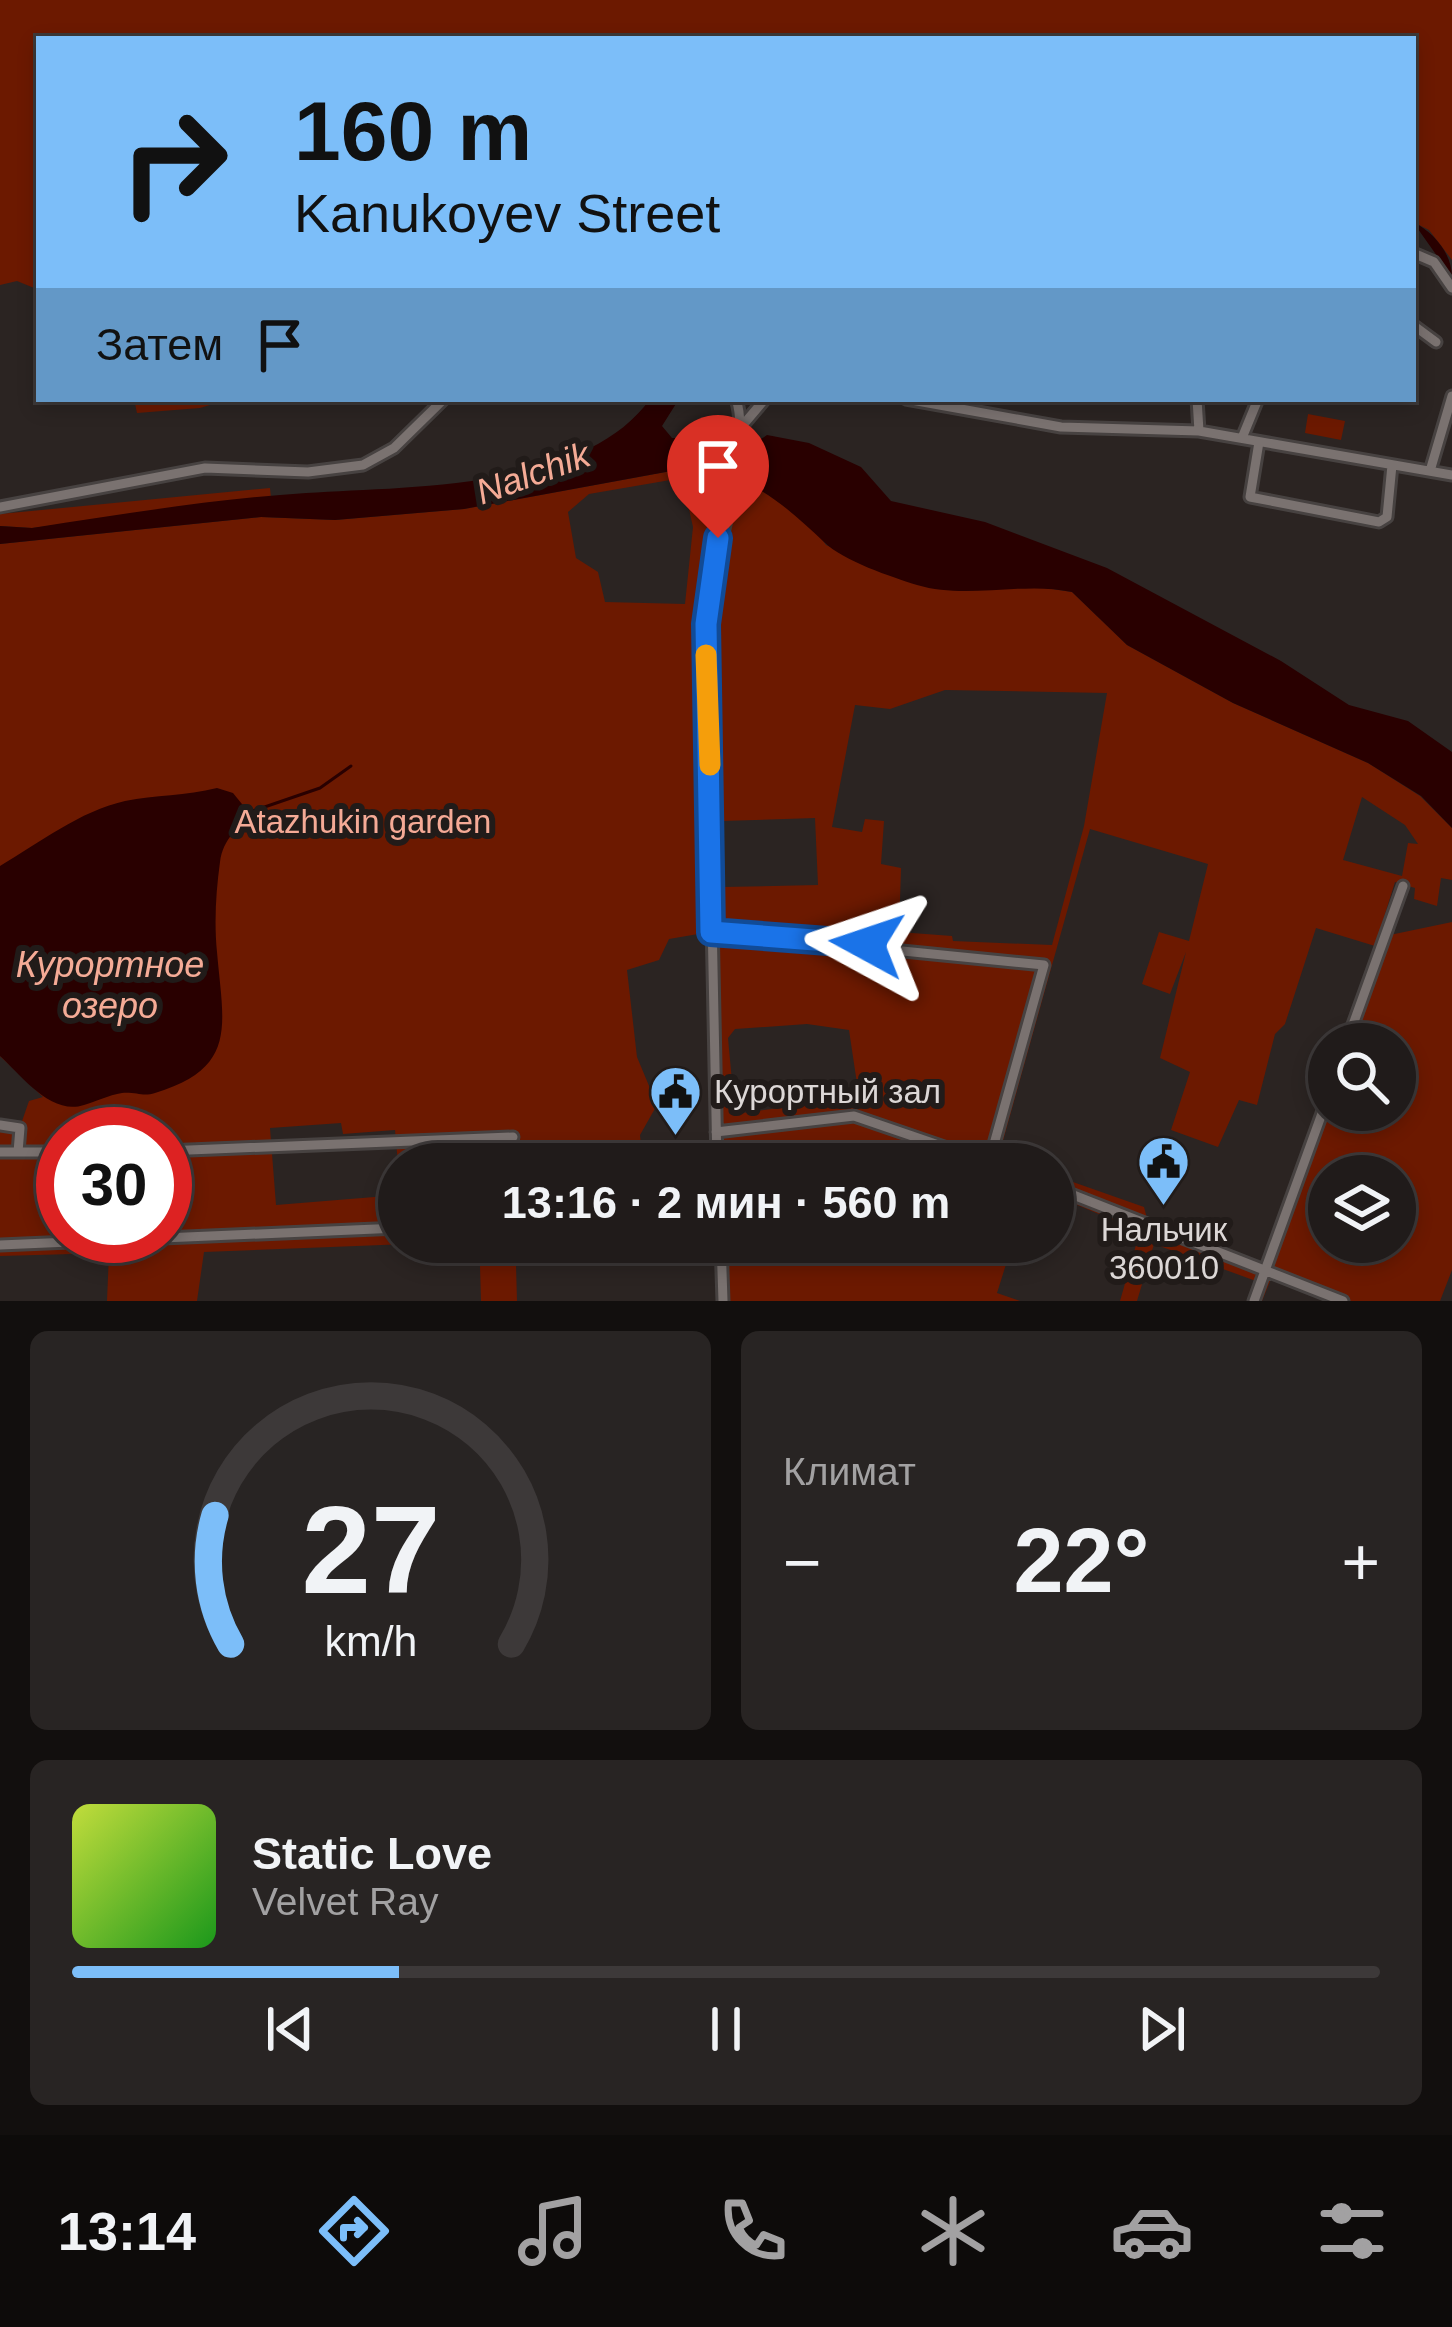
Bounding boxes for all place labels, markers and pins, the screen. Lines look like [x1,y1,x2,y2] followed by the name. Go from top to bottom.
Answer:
[667,415,769,538] pin
[647,1063,703,1137] public building icon: Курортный зал
[714,1073,941,1110] place label: Курортный зал
[1136,1134,1192,1208] public building icon: Нальчик 360010
[1101,1211,1228,1286] place label: Нальчик 360010

